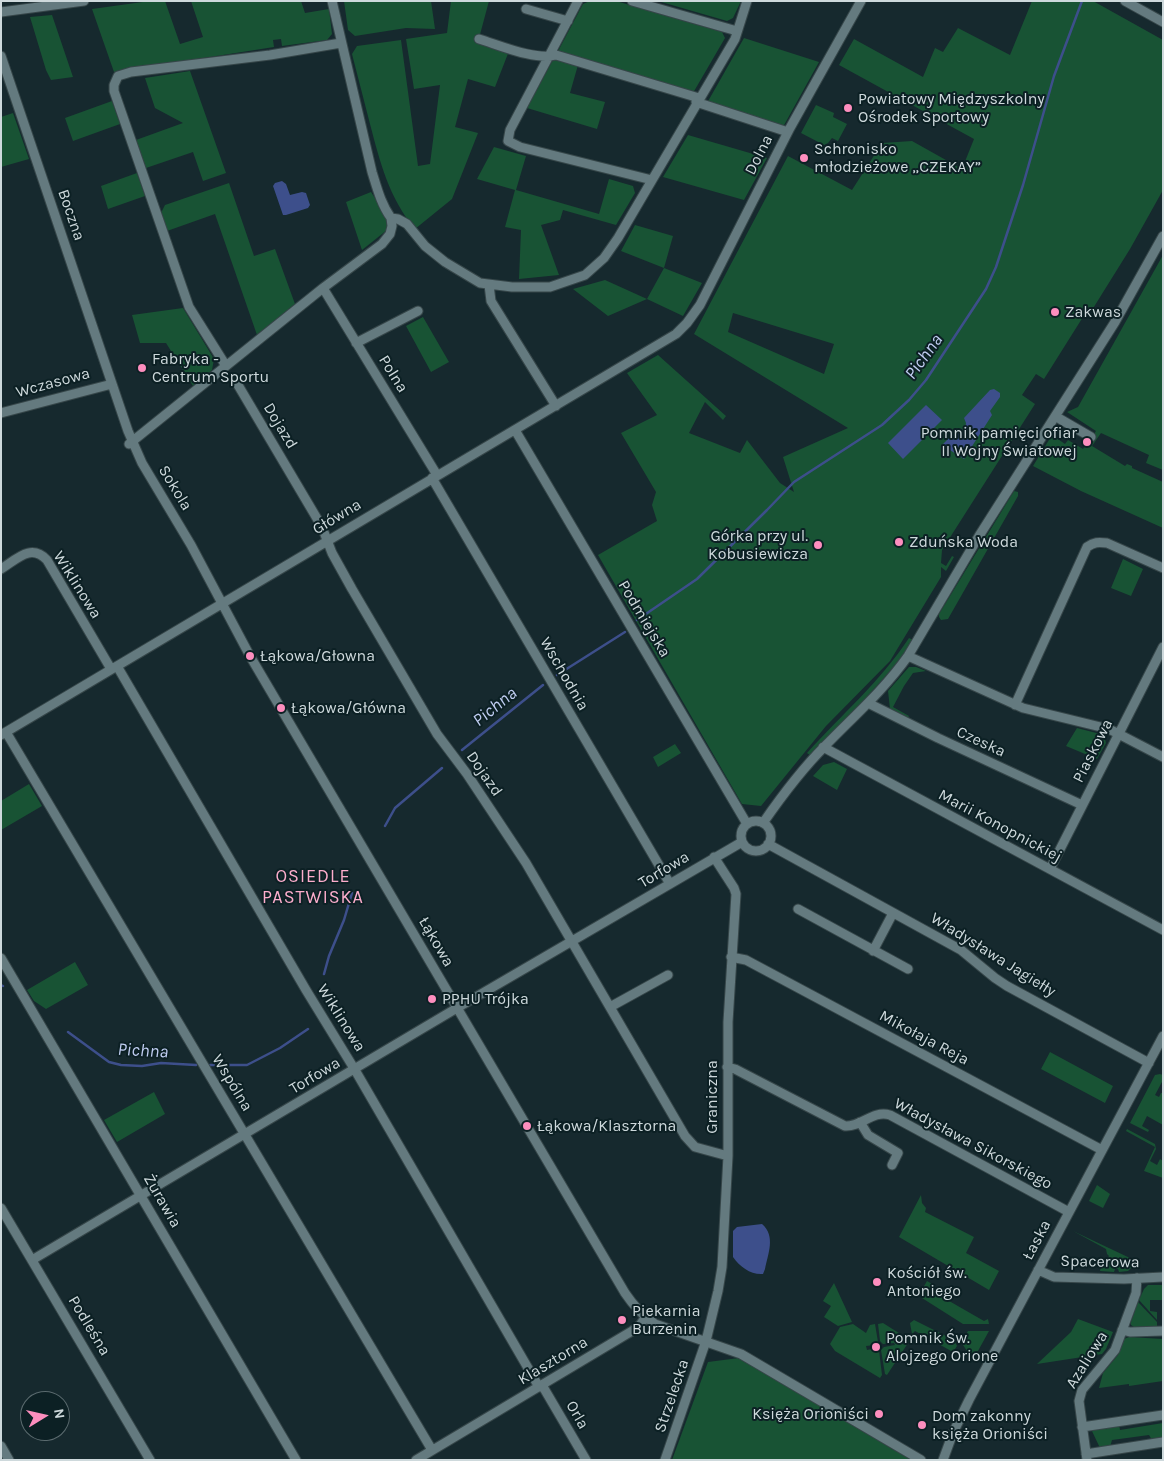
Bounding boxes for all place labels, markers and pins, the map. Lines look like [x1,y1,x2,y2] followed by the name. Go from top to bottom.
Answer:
[858,89,1045,127] place label: Powiatowy Międzyszkolny Ośrodek Sportowy
[842,102,854,114] marker: Powiatowy Międzyszkolny Ośrodek Sportowy
[814,139,981,177] place label: Schronisko młodzieżowe „CZEKAY”
[798,152,810,164] marker: Schronisko młodzieżowe „CZEKAY”
[1065,302,1121,322] place label: Zakwas
[1049,306,1061,318] marker: Zakwas
[152,349,269,387] place label: Fabryka - Centrum Sportu
[136,362,148,374] marker: Fabryka - Centrum Sportu
[921,423,1077,461] place label: Pomnik pamięci ofiar II Wojny Światowej
[1081,436,1093,448] marker: Pomnik pamięci ofiar II Wojny Światowej
[708,526,808,564] place label: Górka przy ul. Kobusiewicza
[909,532,1018,552] place label: Zduńska Woda
[893,536,905,548] marker: Zduńska Woda
[812,539,824,551] marker: Górka przy ul. Kobusiewicza
[260,646,375,666] place label: Łąkowa/Głowna
[244,650,256,662] marker: Łąkowa/Głowna
[291,698,406,718] place label: Łąkowa/Główna
[275,702,287,714] marker: Łąkowa/Główna
[442,989,529,1009] place label: PPHU Trójka
[426,993,438,1005] marker: PPHU Trójka
[537,1116,676,1136] place label: Łąkowa/Klasztorna
[521,1120,533,1132] marker: Łąkowa/Klasztorna
[887,1263,967,1301] place label: Kościół św. Antoniego
[871,1276,883,1288] marker: Kościół św. Antoniego
[632,1301,701,1339] place label: Piekarnia Burzenin
[616,1314,628,1326] marker: Piekarnia Burzenin
[886,1328,998,1366] place label: Pomnik Św. Alojzego Orione
[870,1341,882,1353] marker: Pomnik Św. Alojzego Orione
[752,1404,869,1424] place label: Księża Orioniści
[932,1406,1048,1444] place label: Dom zakonny księża Orioniści
[873,1408,885,1420] marker: Księża Orioniści
[916,1419,928,1431] marker: Dom zakonny księża Orioniści

